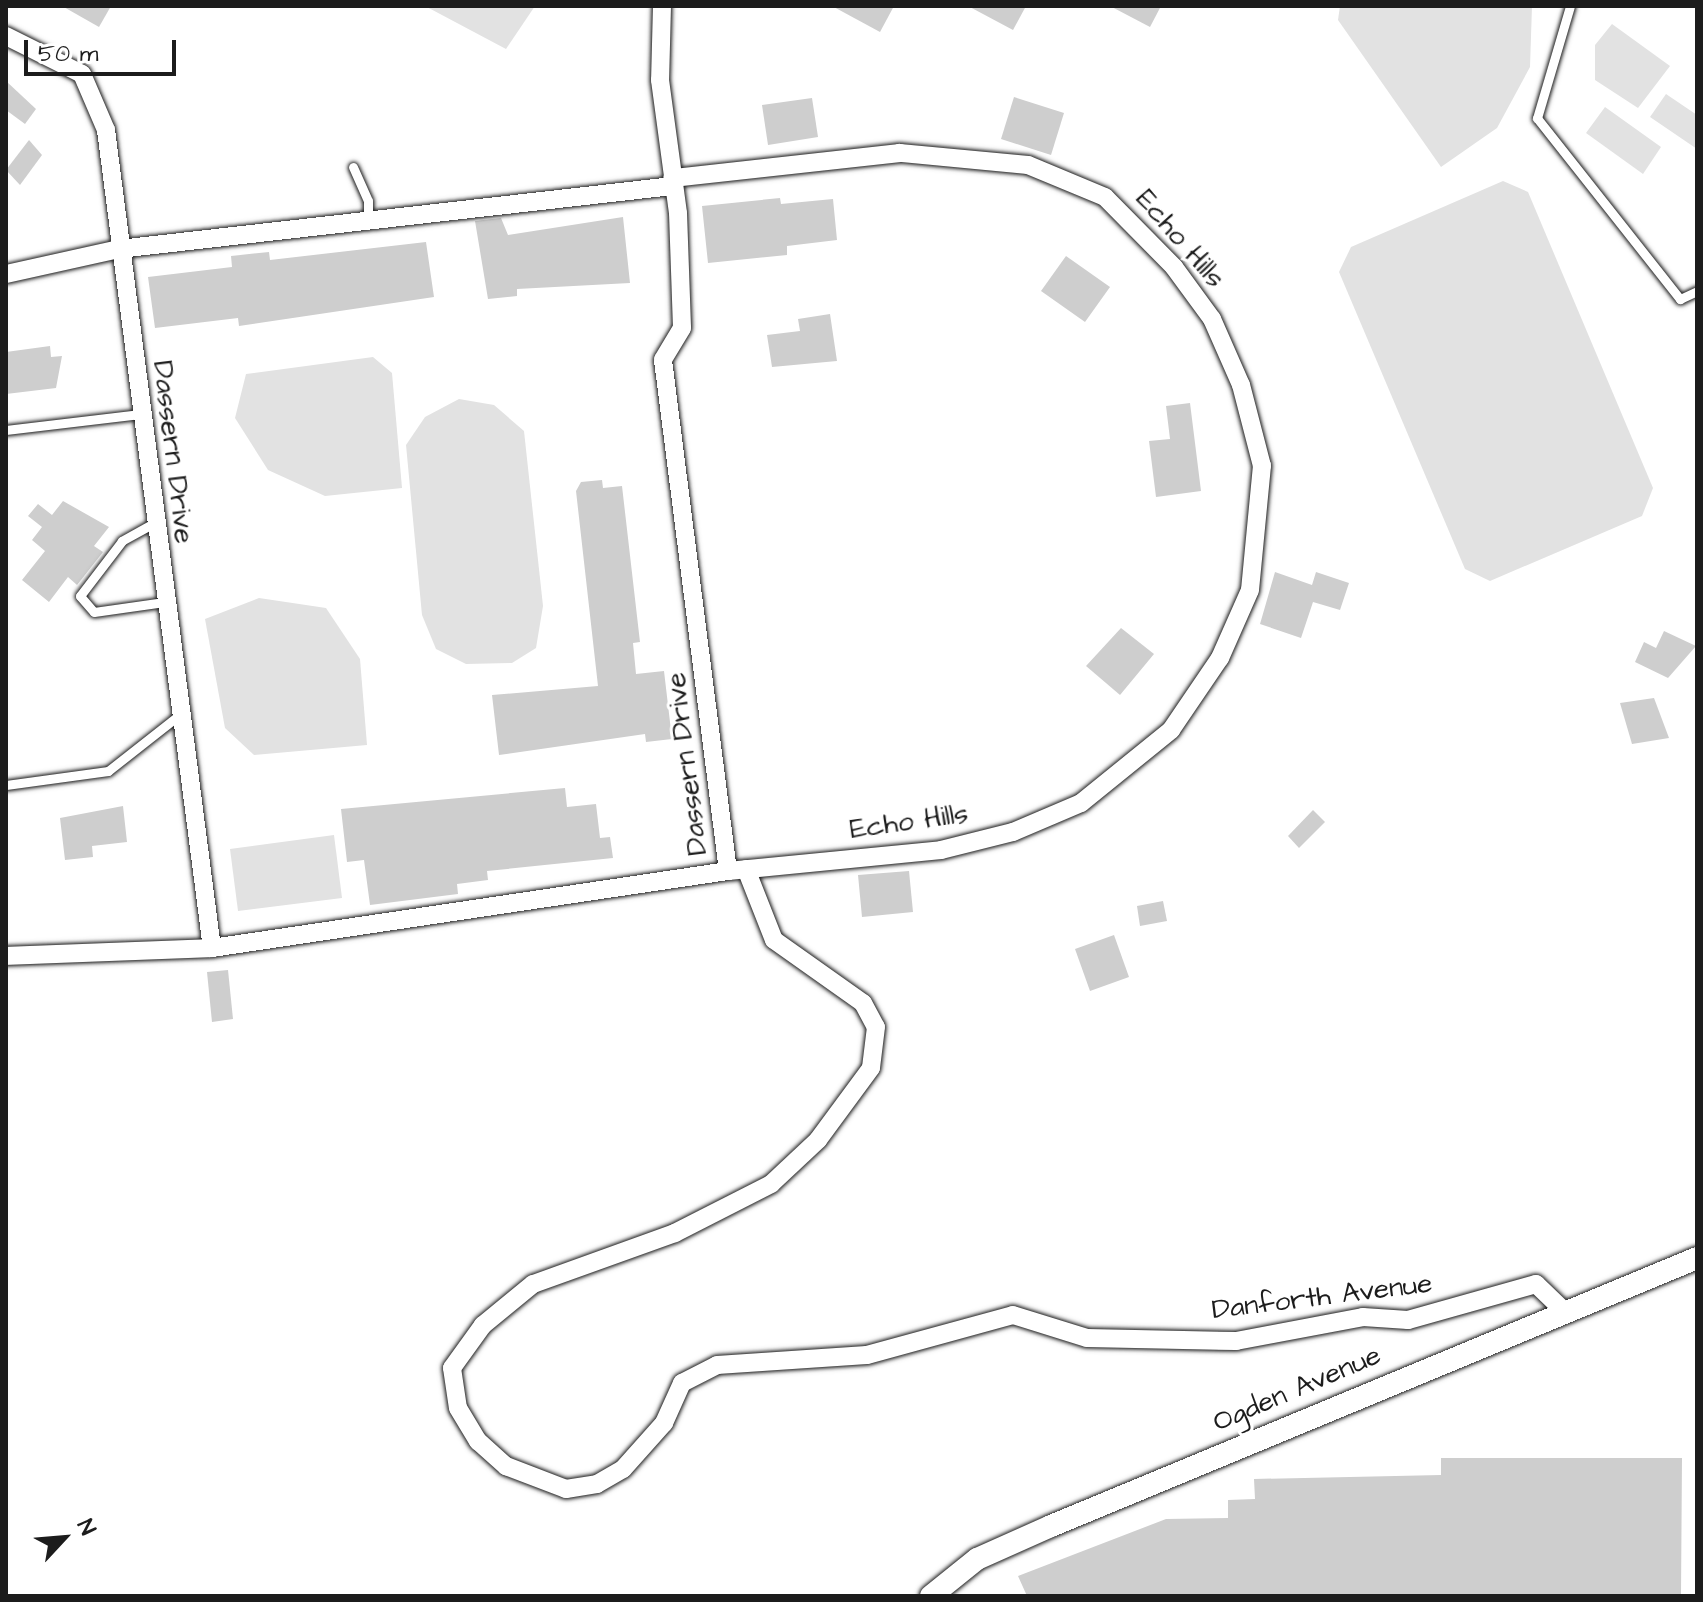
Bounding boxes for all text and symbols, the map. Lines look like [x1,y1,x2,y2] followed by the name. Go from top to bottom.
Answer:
[28,24,180,74] scale bar
[38,37,98,71] text: 50 m
[1128,183,1232,295] street label: Echo Hills
[145,359,201,545] street label: Dassern Drive
[659,671,715,857] street label: Dassern Drive
[848,797,970,847] street label: Echo Hills
[1210,1267,1434,1327] street label: Danforth Avenue
[1208,1339,1386,1439] street label: Ogden Avenue
[24,1498,104,1578] north arrow
[69,1514,103,1540] text: N

